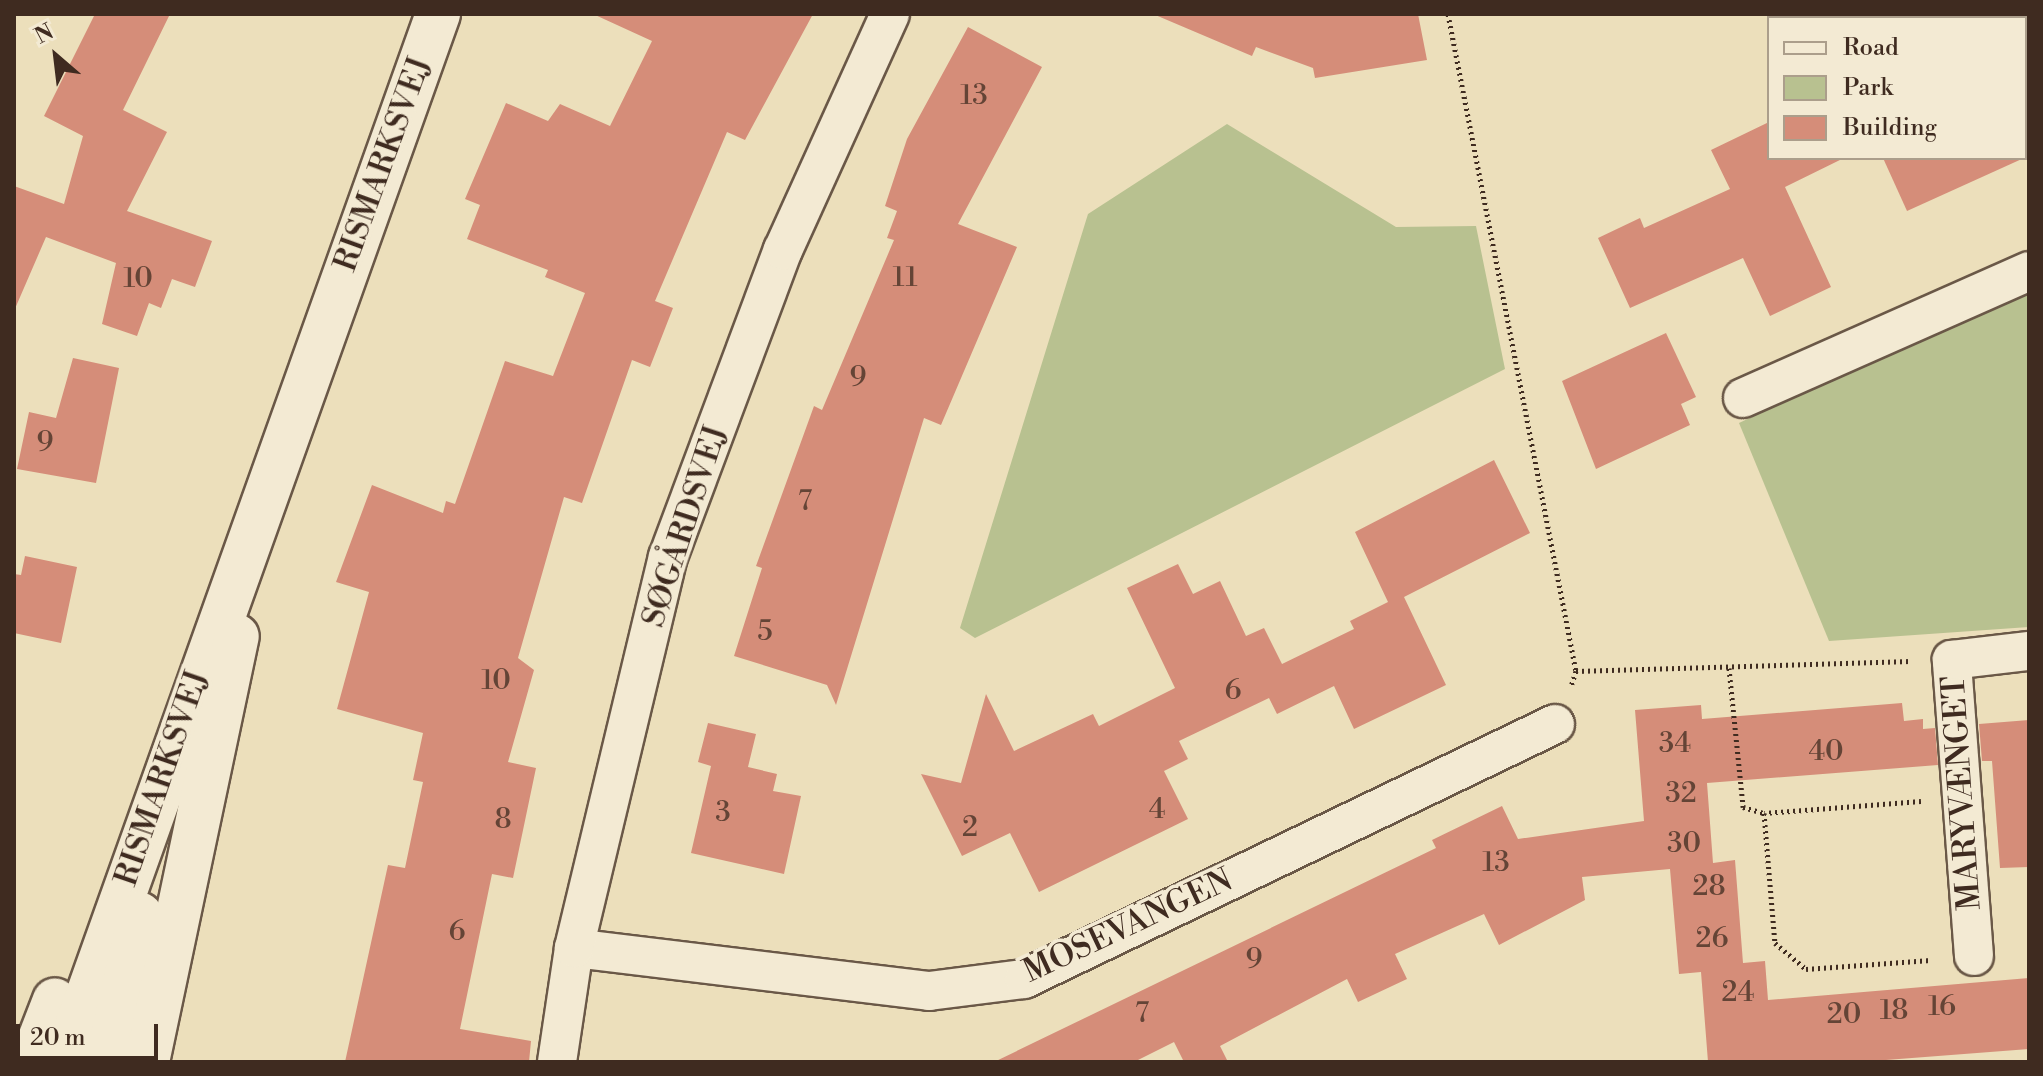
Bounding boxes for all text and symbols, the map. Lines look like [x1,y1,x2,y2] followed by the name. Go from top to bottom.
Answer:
[16,16,96,96] north arrow
[1767,16,2027,160] legend
[30,18,59,50] text: N
[1843,33,1899,63] text: Road
[326,51,440,277] street label: RISMARKSVEJ
[1843,73,1893,103] text: Park
[960,79,988,113] house number: 13
[1843,113,1937,143] text: Building
[892,261,918,295] house number: 11
[123,262,153,296] house number: 10
[850,361,866,395] house number: 9
[634,420,736,632] street label: SØGÅRDSVEJ
[37,426,53,460] house number: 9
[798,485,812,519] house number: 7
[757,615,773,649] house number: 5
[481,664,511,698] house number: 10
[107,665,217,891] street label: RISMARKSVEJ
[1225,674,1241,708] house number: 6
[1935,675,1989,911] street label: MARYVÆNGET
[1659,727,1691,761] house number: 34
[1808,735,1844,769] house number: 40
[1665,777,1697,811] house number: 32
[1149,793,1165,827] house number: 4
[715,796,731,830] house number: 3
[494,803,512,837] house number: 8
[962,811,978,845] house number: 2
[1667,827,1701,861] house number: 30
[1482,846,1510,880] house number: 13
[1017,861,1239,991] street label: MOSEVANGEN
[1692,870,1726,904] house number: 28
[449,915,465,949] house number: 6
[1696,922,1728,956] house number: 26
[1246,943,1262,977] house number: 9
[1722,976,1754,1010] house number: 24
[1928,990,1956,1024] house number: 16
[1880,994,1908,1028] house number: 18
[1135,997,1149,1031] house number: 7
[1827,998,1861,1032] house number: 20
[20,1008,162,1058] scale bar
[30,1023,86,1053] text: 20 m

